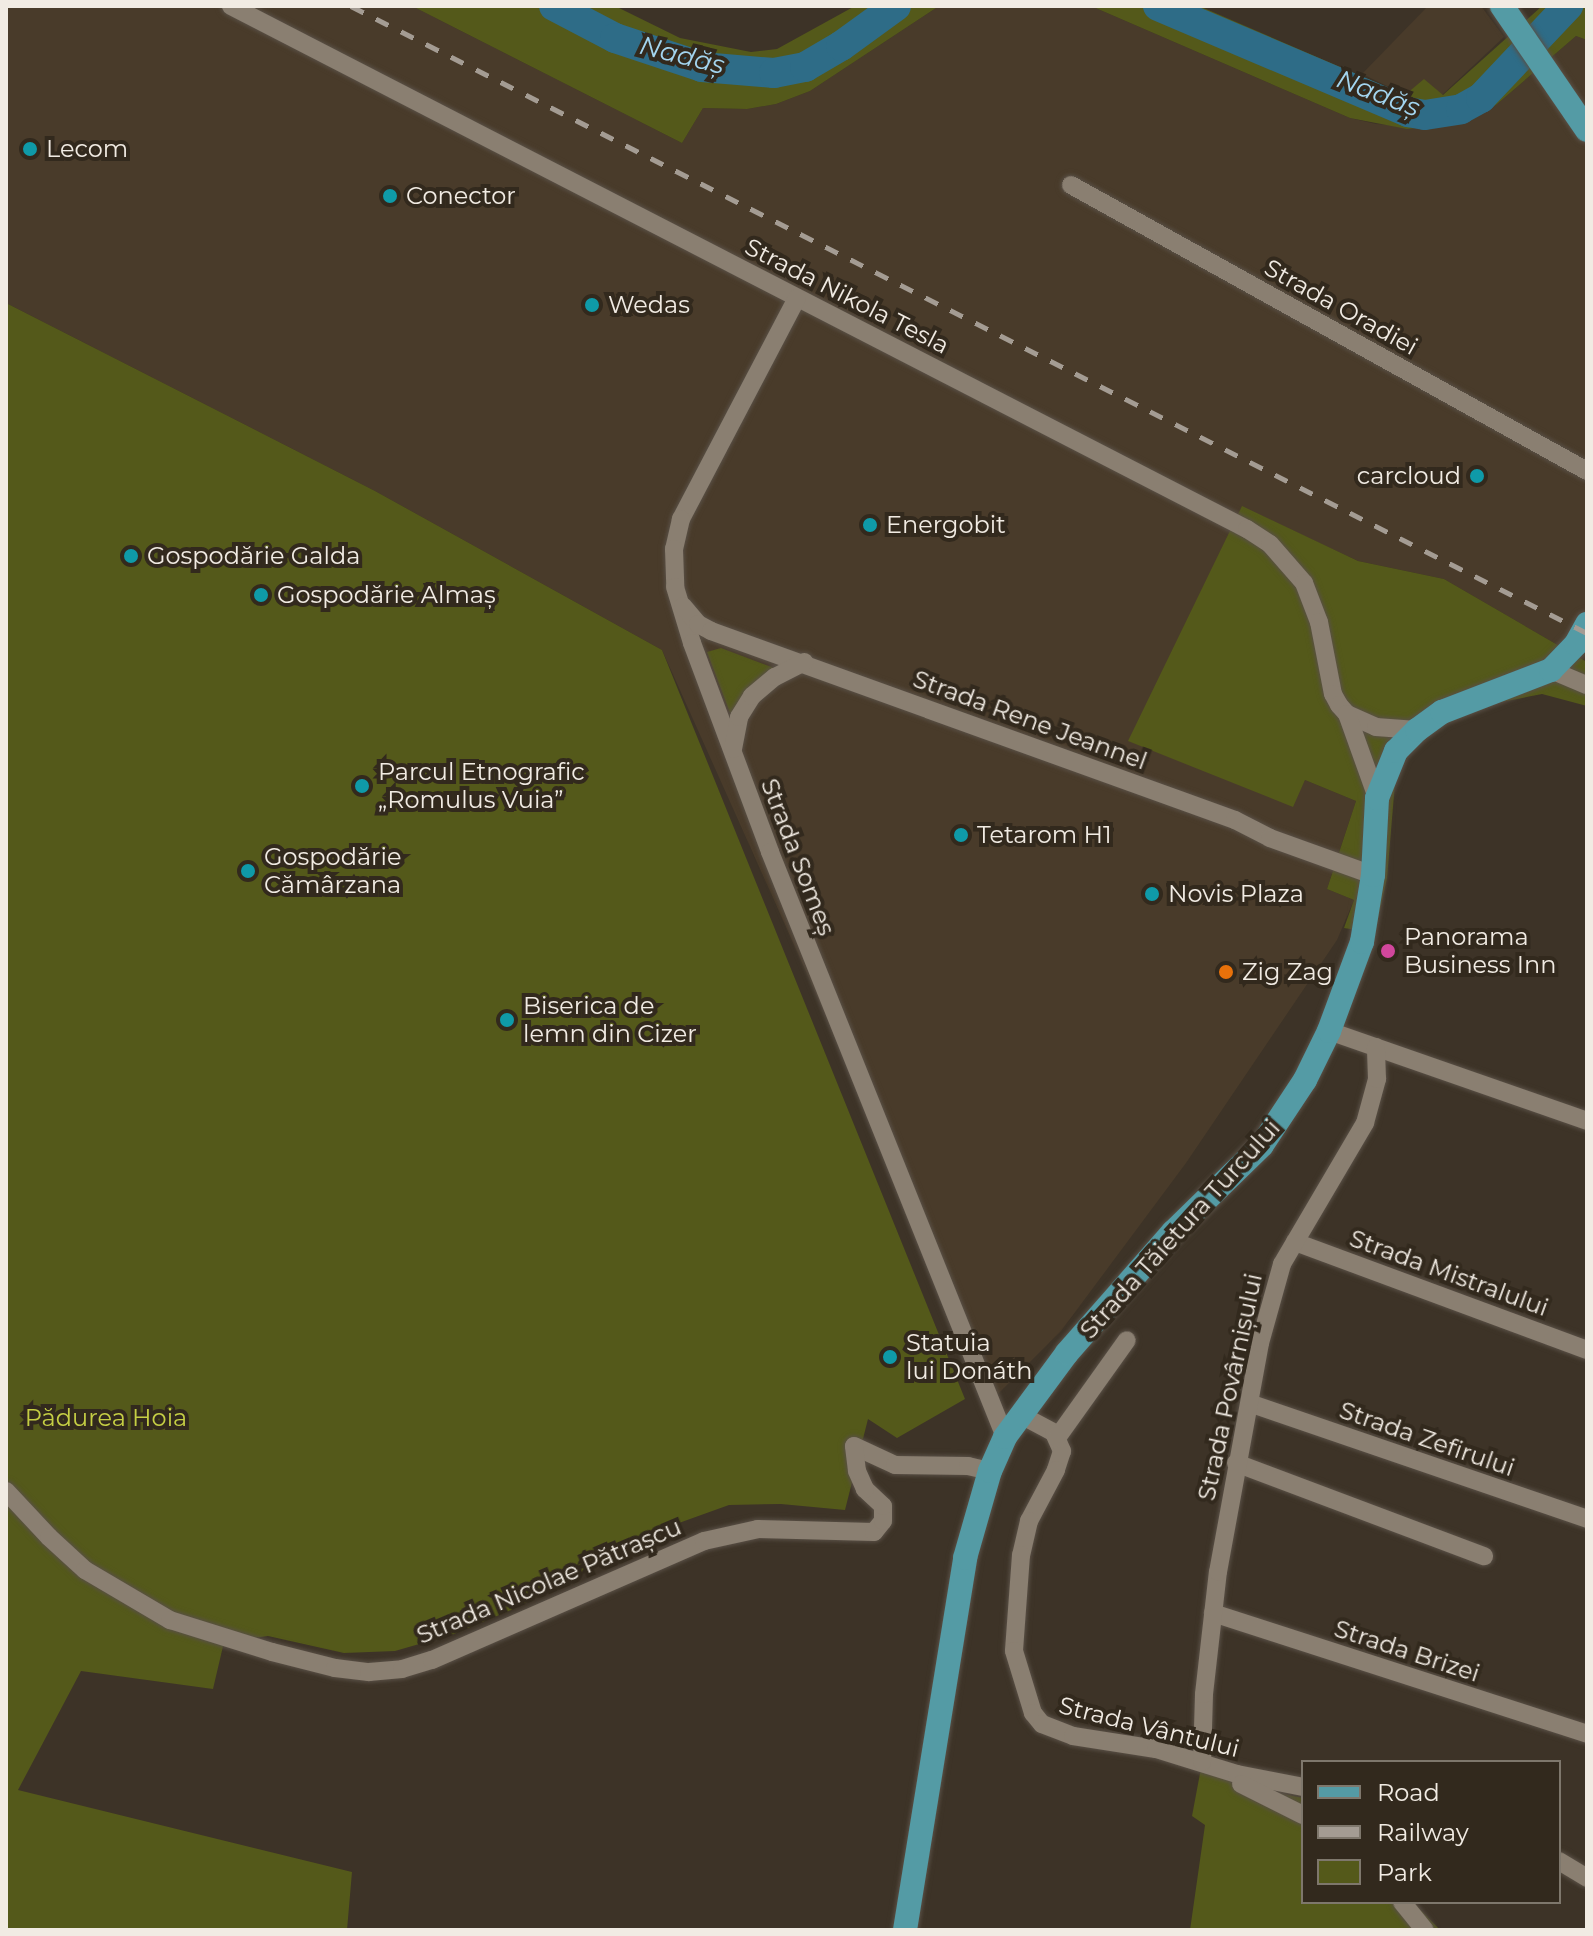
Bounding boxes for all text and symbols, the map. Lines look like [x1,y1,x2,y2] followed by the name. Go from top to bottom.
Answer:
[636,30,728,82] water label: Nadăș
[1332,64,1424,124] water label: Nadăș
[46,135,128,163] place label: Lecom
[21,140,39,158] marker: Lecom
[406,182,516,210] place label: Conector
[381,187,399,205] marker: Conector
[740,232,954,360] street label: Strada Nikola Tesla
[1259,253,1423,361] street label: Strada Oradiei
[608,291,690,319] place label: Wedas
[583,296,601,314] marker: Wedas
[1357,462,1461,490] place label: carcloud
[1468,467,1486,485] marker: carcloud
[886,511,1006,539] place label: Energobit
[861,516,879,534] marker: Energobit
[147,542,360,570] place label: Gospodărie Galda
[122,547,140,565] marker: Gospodărie Galda
[277,581,496,609] place label: Gospodărie Almaș
[252,586,270,604] marker: Gospodărie Almaș
[909,664,1151,776] street label: Strada Rene Jeannel
[378,758,585,814] place label: Parcul Etnografic „Romulus Vuia”
[755,775,841,939] street label: Strada Someș
[353,777,371,795] marker: Parcul Etnografic „Romulus Vuia”
[977,821,1112,849] place label: Tetarom H1
[952,826,970,844] marker: Tetarom H1
[264,843,401,899] place label: Gospodărie Cămârzana
[239,862,257,880] marker: Gospodărie Cămârzana
[1168,880,1304,908] place label: Novis Plaza
[1143,885,1161,903] marker: Novis Plaza
[1404,923,1557,979] place label: Panorama Business Inn
[1379,942,1397,960] marker: Panorama Business Inn
[1242,958,1333,986] place label: Zig Zag
[1217,963,1235,981] marker: Zig Zag
[523,992,697,1048] place label: Biserica de lemn din Cizer
[498,1011,516,1029] marker: Biserica de lemn din Cizer
[1074,1114,1286,1344] street label: Strada Tăietura Turcului
[1346,1224,1552,1322] street label: Strada Mistralului
[1192,1271,1268,1503] street label: Strada Povârnișului
[906,1329,1033,1385] place label: Statuia lui Donáth
[881,1348,899,1366] marker: Statuia lui Donáth
[1336,1396,1518,1482] street label: Strada Zefirului
[25,1404,187,1432] park label: Pădurea Hoia
[412,1512,686,1650] street label: Strada Nicolae Pătrașcu
[1331,1614,1483,1688] street label: Strada Brizei
[1056,1691,1242,1763] street label: Strada Vântului
[1301,1760,1561,1904] legend
[1377,1778,1440,1807] text: Road
[1377,1818,1469,1847] text: Railway
[1377,1858,1432,1887] text: Park

